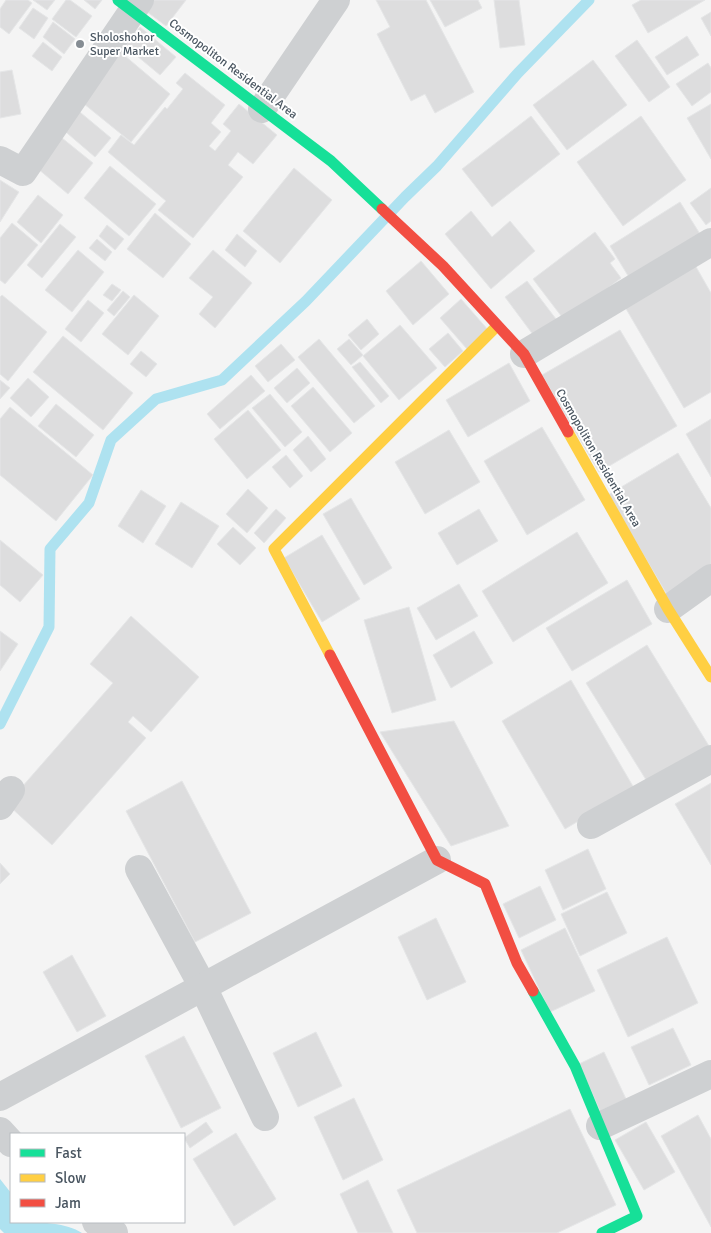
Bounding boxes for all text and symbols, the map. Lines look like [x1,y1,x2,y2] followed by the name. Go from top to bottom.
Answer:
[166,16,300,122] street label: Cosmopoliton Residential Area
[90,30,159,59] place label: Sholoshohor Super Market
[74,38,86,50] marker: Sholoshohor Super Market
[552,386,644,530] street label: Cosmopoliton Residential Area
[10,1133,185,1223] legend
[55,1144,82,1162] text: Fast
[55,1169,86,1187] text: Slow
[55,1194,81,1212] text: Jam

